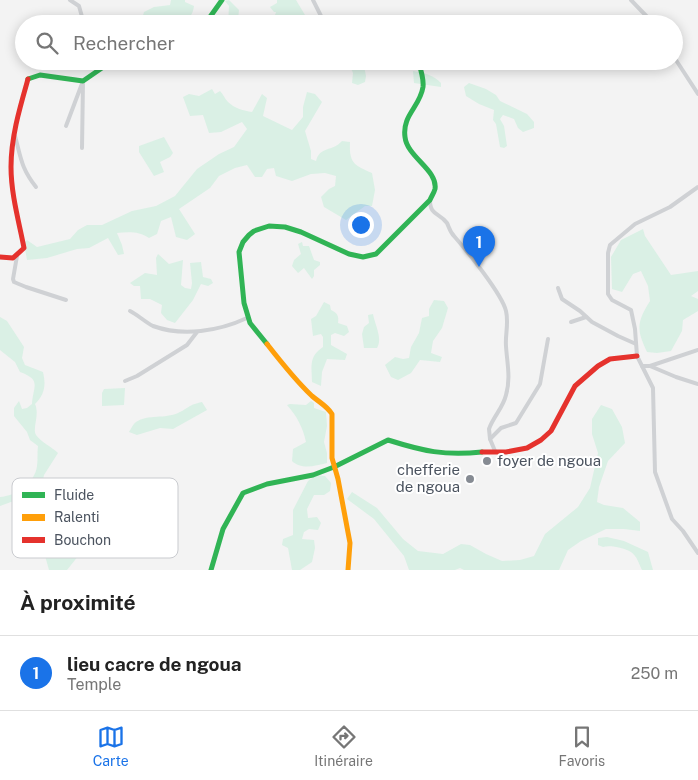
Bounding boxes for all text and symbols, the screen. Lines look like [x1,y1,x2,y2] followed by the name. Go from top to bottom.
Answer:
[15,15,683,70] search box
[33,29,61,57] icon: search
[73,32,175,54] text: Rechercher
[348,212,374,238] your location
[463,226,495,267] pin: 1
[497,452,601,469] place label: foyer de ngoua
[481,455,493,467] marker: foyer de ngoua
[396,461,460,495] place label: chefferie de ngoua
[464,473,476,485] marker: chefferie de ngoua
[12,478,178,558] legend
[54,487,94,503] text: Fluide
[54,509,100,525] text: Ralenti
[54,532,111,548] text: Bouchon
[20,590,136,615] text: À proximité
[67,653,242,675] text: lieu cacre de ngoua
[33,664,39,683] text: 1
[631,664,678,683] text: 250 m
[67,675,121,694] text: Temple
[93,723,129,769] tab: Carte
[314,723,373,769] tab: Itinéraire
[559,723,605,769] tab: Favoris

